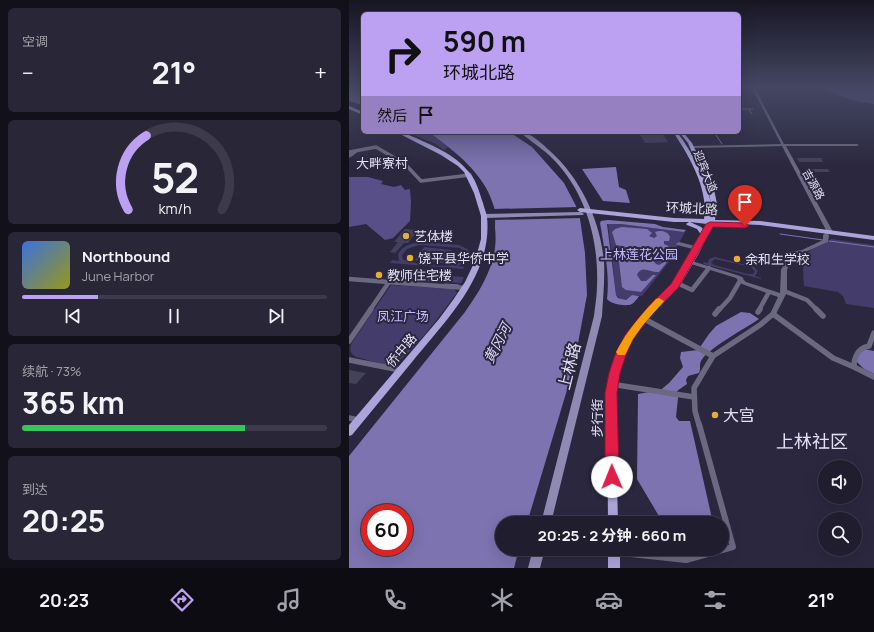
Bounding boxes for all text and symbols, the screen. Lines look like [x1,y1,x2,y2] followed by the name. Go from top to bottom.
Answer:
[443,22,526,60] text: 590 m
[377,28,429,80] icon: right
[22,32,48,50] text: 空调
[152,52,196,93] text: 21°
[22,58,34,88] text: −
[314,58,327,88] text: +
[443,60,515,84] text: 环城北路
[415,104,437,126] icon: arrive
[377,105,407,126] text: 然后
[691,148,721,194] street label: 迎宾大道
[150,149,199,205] text: 52
[356,154,408,172] district label: 大畔寮村
[799,166,829,202] street label: 吉源路
[728,185,762,226] pin
[734,191,756,213] icon: arrive
[666,198,718,218] street label: 环城北路
[158,199,191,218] text: km/h
[414,227,453,245] place label: 艺体楼
[401,231,411,241] marker: 艺体楼
[600,245,678,263] park label: 上林莲花公园
[82,246,170,267] text: Northbound
[418,249,509,267] place label: 饶平县华侨中学
[745,250,810,268] place label: 余和生学校
[405,253,415,263] marker: 饶平县华侨中学
[732,254,742,264] marker: 余和生学校
[387,266,452,284] place label: 教师住宅楼
[82,267,155,285] text: June Harbor
[374,270,384,280] marker: 教师住宅楼
[62,305,84,327] icon: previous
[163,305,185,327] icon: pause
[265,305,287,327] icon: next
[377,307,429,325] park label: 凤江广场
[479,317,516,366] water label: 黄冈河
[382,329,420,371] street label: 侨中路
[553,340,585,392] street label: 上林路
[22,362,82,380] text: 续航 · 73%
[22,382,125,423] text: 365 km
[588,398,606,438] street label: 步行街
[723,404,755,426] place label: 大宫
[710,410,720,420] marker: 大宫
[776,429,848,453] district label: 上林社区
[591,456,633,498] position arrow
[818,460,862,556] map controls
[818,460,862,504] button: sound
[22,480,48,498] text: 到达
[22,500,105,541] text: 20:25
[361,504,413,556] speed limit sign: 60
[818,512,862,556] button: search
[538,525,686,546] text: 20:25 · 2 分钟 · 660 m
[168,586,196,614] icon: directions
[275,586,303,614] icon: music
[381,586,409,614] icon: phone
[488,586,516,614] icon: climate
[595,586,623,614] icon: car
[701,586,729,614] icon: filters
[39,588,89,612] text: 20:23
[808,588,835,612] text: 21°

